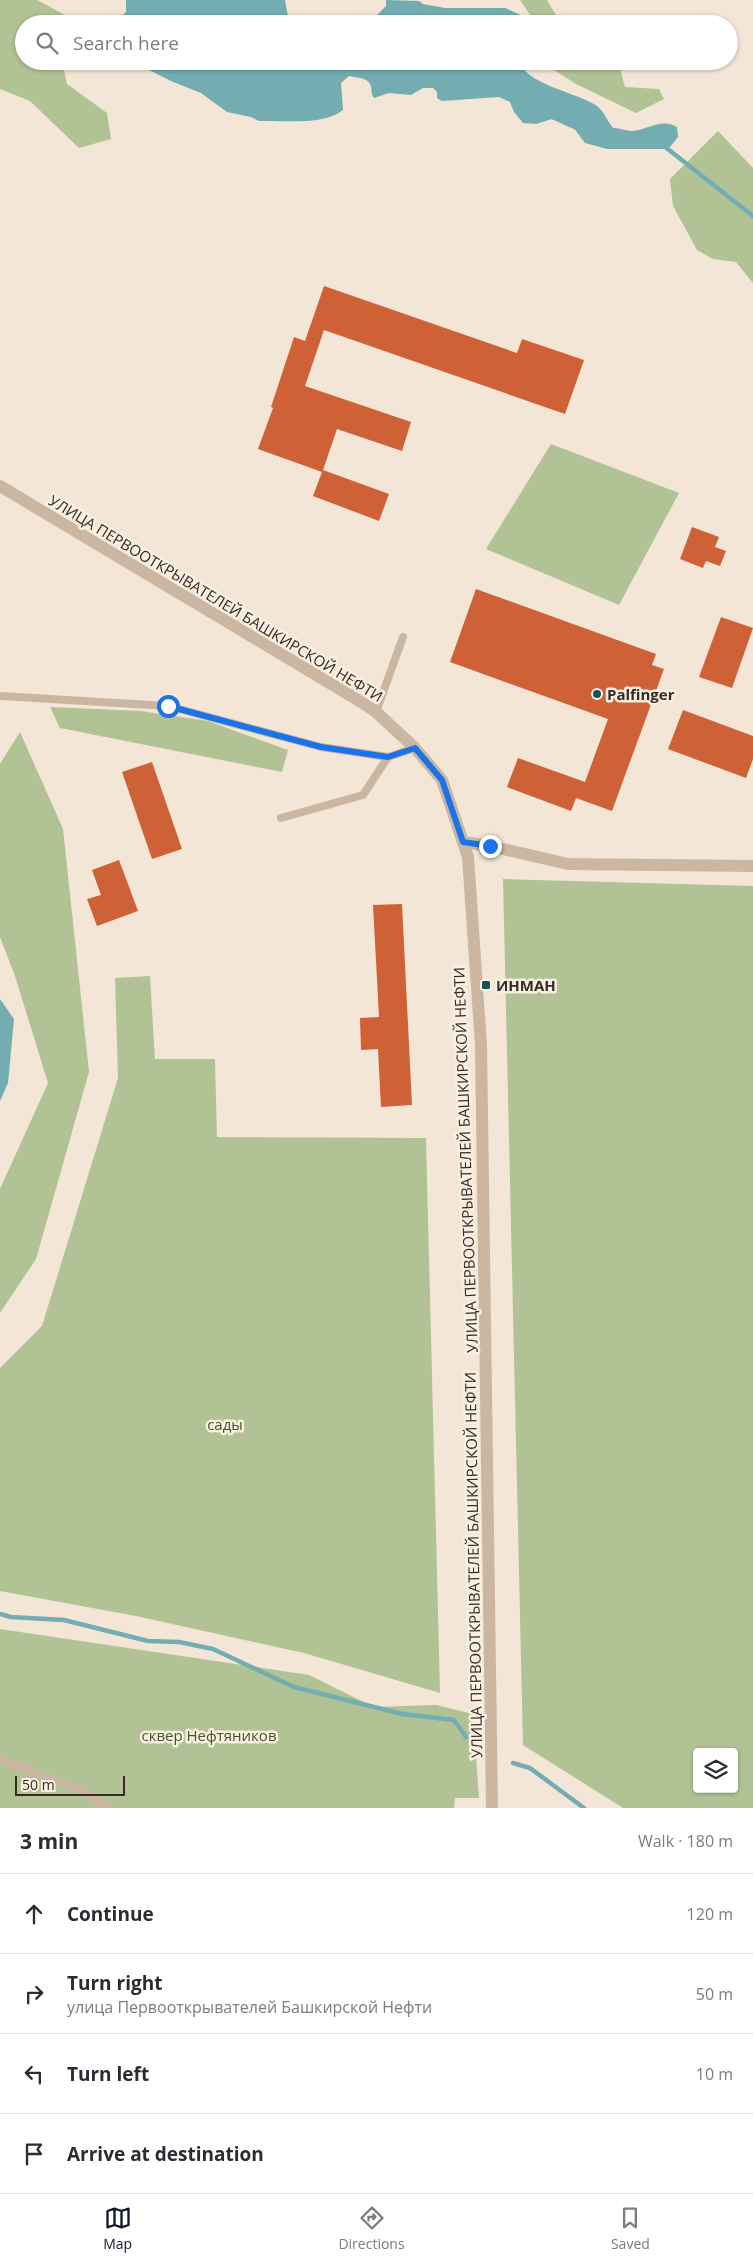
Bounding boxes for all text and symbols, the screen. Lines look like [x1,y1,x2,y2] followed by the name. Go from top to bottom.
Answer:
[15,15,738,70] search box
[33,29,61,57] icon: search
[73,30,179,56] text: Search here
[45,490,387,706] street label: УЛИЦА ПЕРВООТКРЫВАТЕЛЕЙ БАШКИРСКОЙ НЕФТИ
[607,684,675,704] place label: Palfinger
[591,688,603,700] marker: Palfinger
[157,695,180,718] route start
[479,835,502,858] route end
[448,967,482,1353] street label: УЛИЦА ПЕРВООТКРЫВАТЕЛЕЙ БАШКИРСКОЙ НЕФТИ
[496,975,556,995] place label: ИНМАН
[480,979,492,991] marker: ИНМАН
[460,1372,486,1758] street label: УЛИЦА ПЕРВООТКРЫВАТЕЛЕЙ БАШКИРСКОЙ НЕФТИ
[207,1414,243,1434] park label: сады
[141,1725,277,1745] park label: сквер Нефтяников
[693,1748,738,1793] map controls
[693,1748,738,1793] button: layers
[15,1773,125,1796] scale bar
[22,1775,55,1794] text: 50 m
[20,1827,78,1855] text: 3 min
[638,1830,733,1852] text: Walk · 180 m
[20,1900,48,1928] icon: ahead
[67,1901,154,1927] text: Continue
[687,1903,733,1925] text: 120 m
[67,1970,162,1996] text: Turn right
[20,1980,48,2008] icon: right
[696,1983,733,2005] text: 50 m
[67,1996,432,2018] text: улица Первооткрывателей Башкирской Нефти
[20,2060,48,2088] icon: left
[67,2061,149,2087] text: Turn left
[696,2063,733,2085] text: 10 m
[20,2140,48,2168] icon: arrive
[67,2141,264,2167] text: Arrive at destination
[103,2204,132,2253] tab: Map
[338,2204,405,2253] tab: Directions
[611,2204,650,2253] tab: Saved

